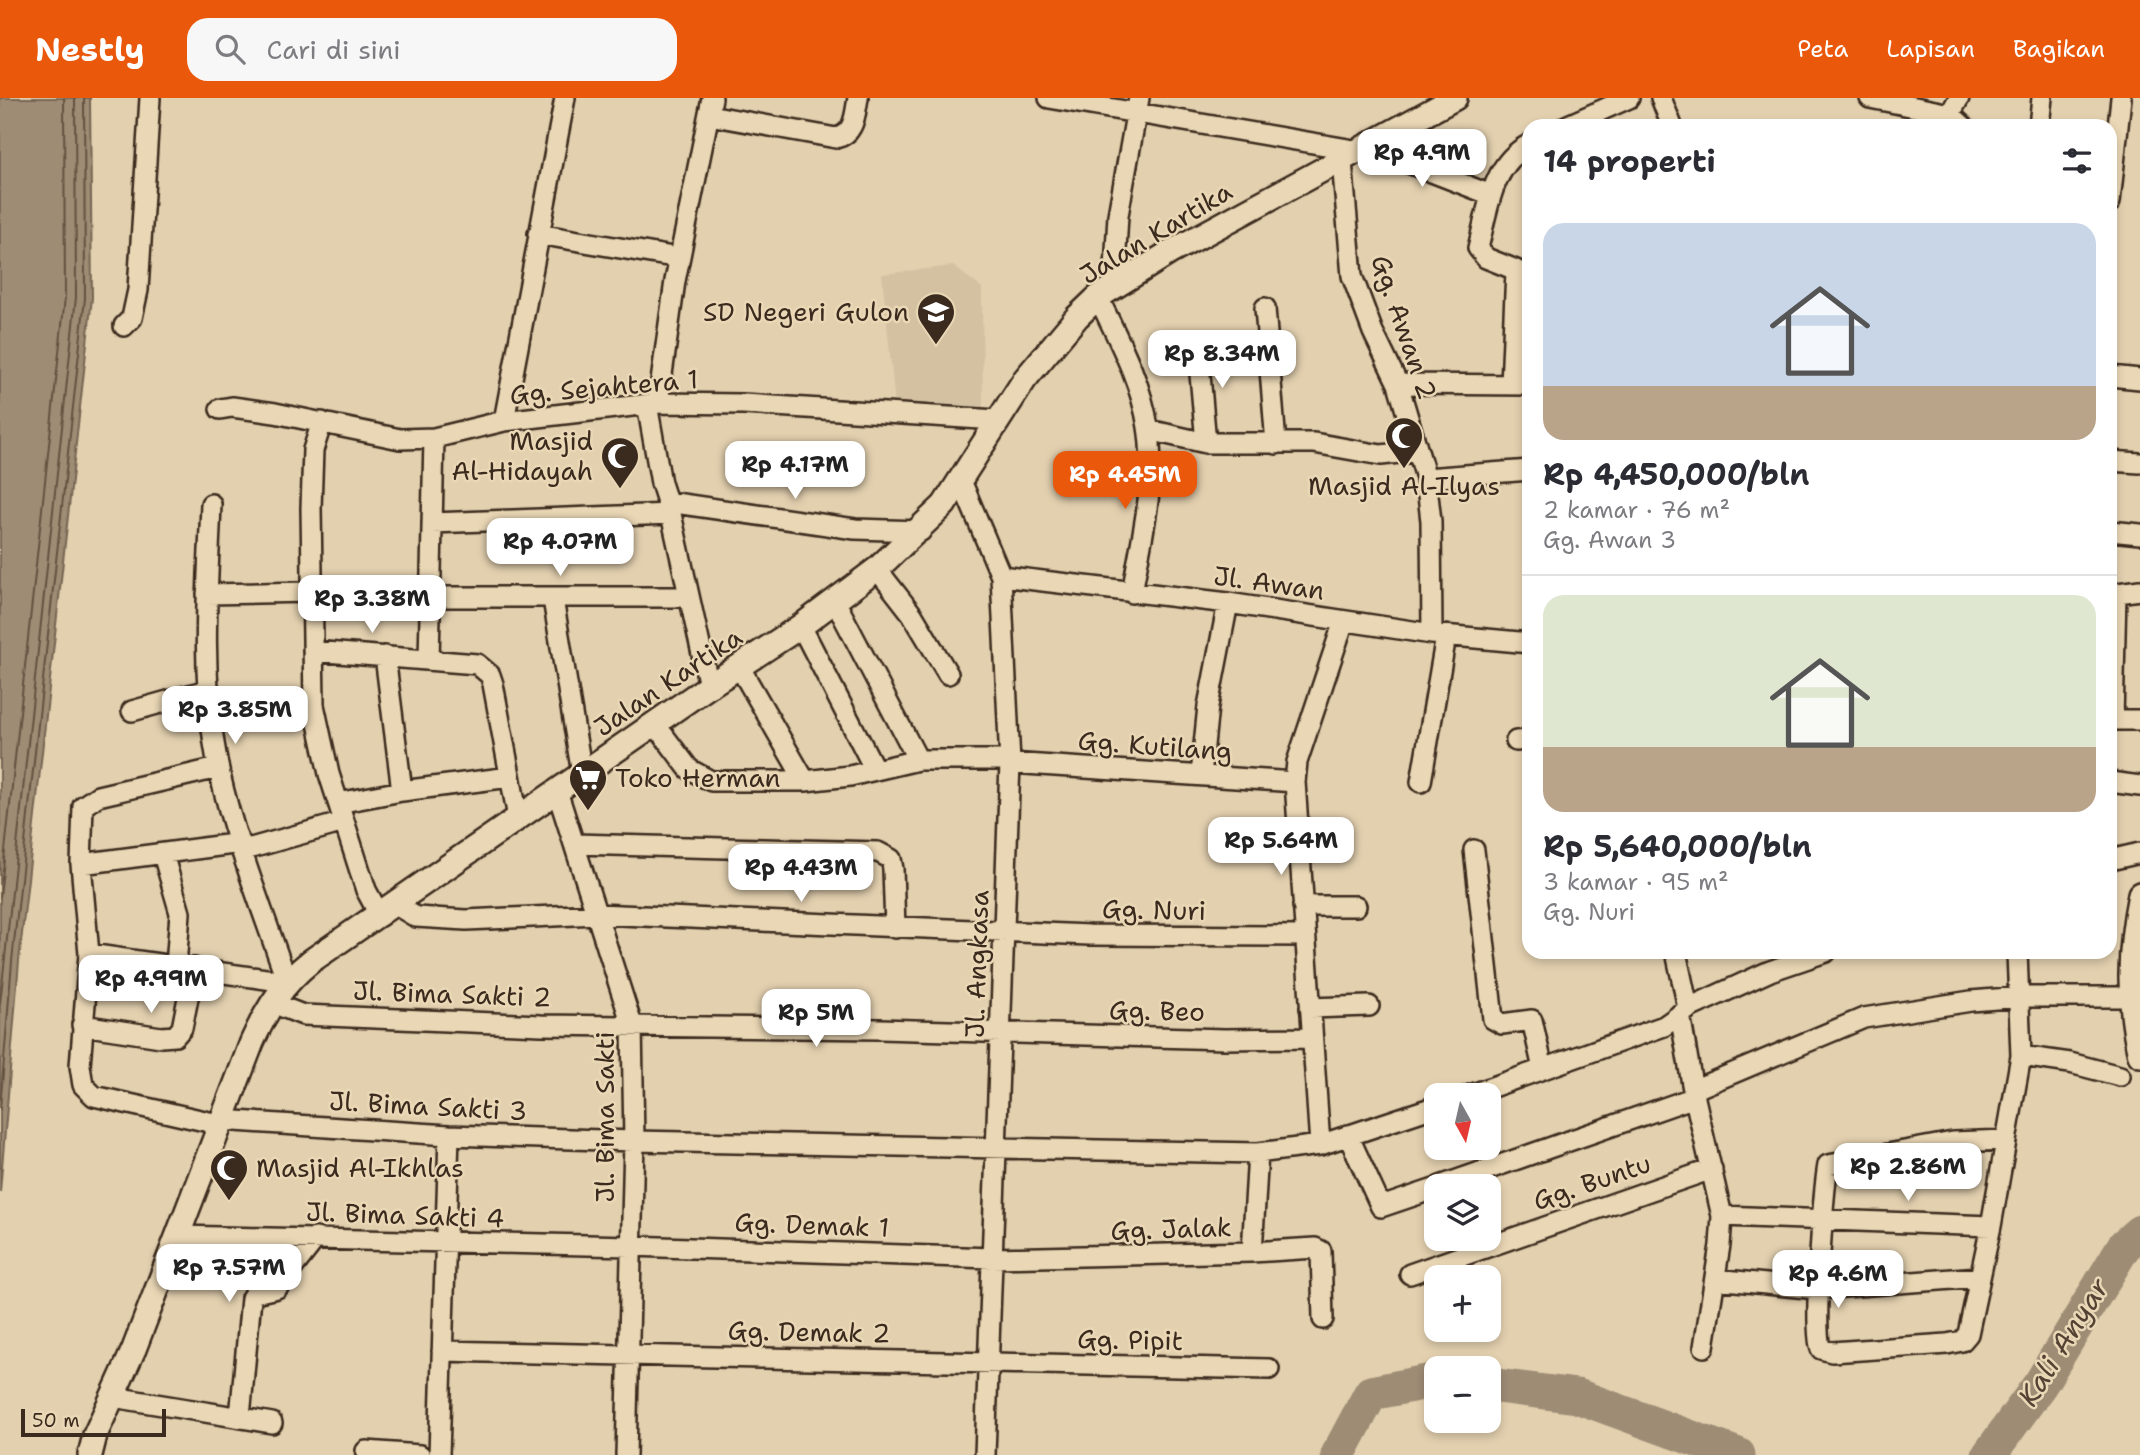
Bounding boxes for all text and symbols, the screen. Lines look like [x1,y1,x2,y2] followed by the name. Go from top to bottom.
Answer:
[187,18,677,81] search box
[35,27,145,72] text: Nestly
[211,30,249,68] icon: search
[267,32,401,67] text: Cari di sini
[1797,33,1848,65] text: Peta
[1886,33,1975,65] text: Lapisan
[2013,33,2105,65] text: Bagikan
[1357,130,1487,189] pin: Rp 4.9M
[1374,137,1470,167] text: Rp 4.9M
[1543,141,1716,182] text: 14 properti
[2058,142,2096,180] icon: filters
[1073,173,1238,292] street label: Jalan Kartika
[1363,250,1446,404] street label: Gg. Awan 2
[1757,268,1883,394] icon: home
[915,291,957,346] school or university icon: SD Negeri Gulon
[703,294,909,329] place label: SD Negeri Gulon
[1150,330,1294,390] pin: Rp 8.34M
[1164,338,1280,368] text: Rp 8.34M
[508,361,700,412] street label: Gg. Sejahtera 1
[1383,415,1425,470] mosque icon: Masjid Al-Ilyas
[451,423,593,488] place label: Masjid Al-Hidayah
[599,435,641,490] mosque icon: Masjid Al-Hidayah
[723,442,867,501] pin: Rp 4.17M
[741,449,849,479] text: Rp 4.17M
[1053,452,1197,511] pin: Rp 4.45M
[1543,454,1809,495] text: Rp 4,450,000/bln
[1069,459,1181,489] text: Rp 4.45M
[1308,468,1500,503] place label: Masjid Al-Ilyas
[1543,495,1730,525] text: 2 kamar · 76 m²
[488,518,632,578] pin: Rp 4.07M
[1543,525,1676,555] text: Gg. Awan 3
[503,526,617,556] text: Rp 4.07M
[1211,557,1327,608] street label: Jl. Awan
[300,575,444,635] pin: Rp 3.38M
[314,583,430,613] text: Rp 3.38M
[587,619,749,744] street label: Jalan Kartika
[1757,640,1883,766] icon: home
[163,686,307,746] pin: Rp 3.85M
[178,694,292,724] text: Rp 3.85M
[1077,723,1233,768] street label: Gg. Kutilang
[567,757,609,812] supermarket icon: Toko Herman
[615,760,781,795] place label: Toko Herman
[1209,818,1353,877] pin: Rp 5.64M
[1224,825,1338,855] text: Rp 5.64M
[1543,826,1812,867] text: Rp 5,640,000/bln
[729,844,873,904] pin: Rp 4.43M
[744,852,858,882] text: Rp 4.43M
[1543,867,1729,897] text: 3 kamar · 95 m²
[956,889,997,1039] street label: Jl. Angkasa
[1102,891,1206,928] street label: Gg. Nuri
[1543,897,1635,927] text: Gg. Nuri
[79,956,223,1015] pin: Rp 4.99M
[95,963,207,993] text: Rp 4.99M
[352,973,552,1014] street label: Jl. Bima Sakti 2
[767,990,865,1049] pin: Rp 5M
[1109,992,1205,1029] street label: Gg. Beo
[778,997,854,1027] text: Rp 5M
[587,1031,622,1203] street label: Jl. Bima Sakti
[328,1083,528,1128] street label: Jl. Bima Sakti 3
[1424,1083,1502,1160] north arrow
[1424,1083,1501,1433] map controls
[1836,1144,1980,1203] pin: Rp 2.86M
[1528,1145,1655,1218] street label: Gg. Buntu
[208,1147,250,1202] mosque icon: Masjid Al-Ikhlas
[256,1150,464,1185] place label: Masjid Al-Ikhlas
[1850,1151,1966,1181] text: Rp 2.86M
[1424,1174,1501,1251] button: layers
[305,1194,505,1235] street label: Jl. Bima Sakti 4
[734,1204,890,1245] street label: Gg. Demak 1
[1110,1209,1232,1248] street label: Gg. Jalak
[157,1244,301,1304] pin: Rp 7.57M
[1773,1250,1903,1310] pin: Rp 4.6M
[172,1252,286,1282] text: Rp 7.57M
[1788,1258,1888,1288] text: Rp 4.6M
[1424,1265,1501,1342] button: +
[2009,1270,2118,1413] water label: Kali Anyar
[727,1313,891,1350] street label: Gg. Demak 2
[1077,1321,1183,1358] street label: Gg. Pipit
[1424,1356,1501,1433] button: −
[21,1406,166,1438] scale bar
[32,1408,80,1433] text: 50 m

